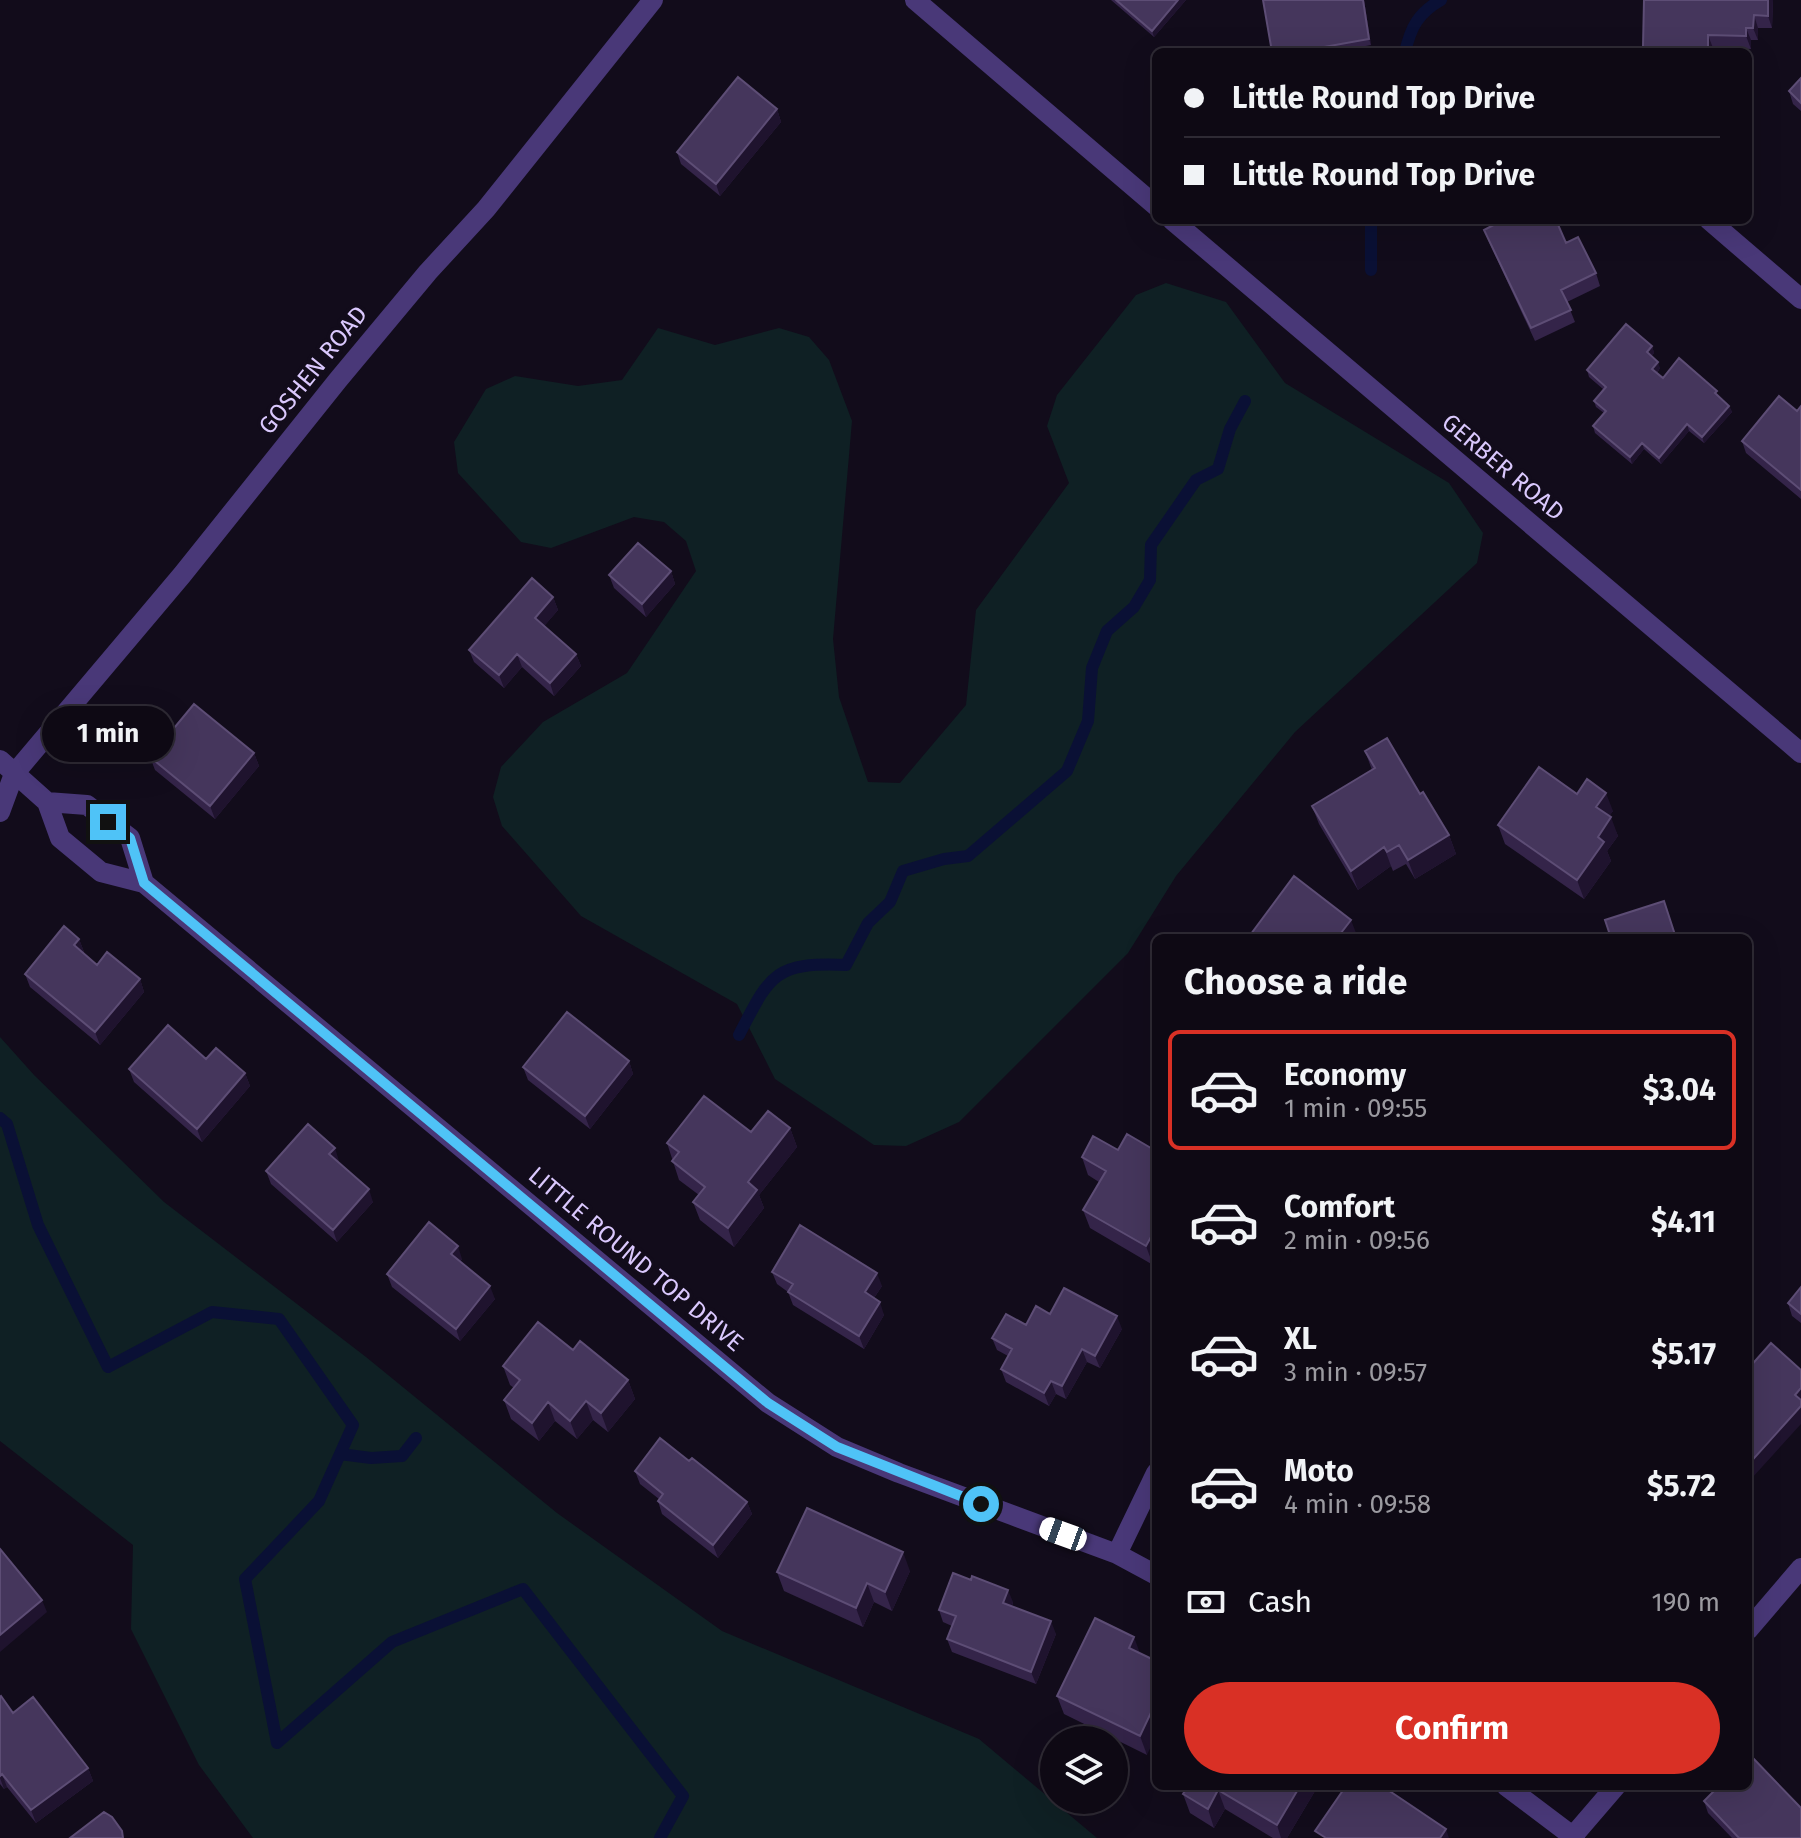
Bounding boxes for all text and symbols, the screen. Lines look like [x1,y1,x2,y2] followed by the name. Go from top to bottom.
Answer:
[1232,80,1535,116] text: Little Round Top Drive
[1232,157,1535,193] text: Little Round Top Drive
[253,300,373,440] street label: GOSHEN ROAD
[1436,408,1570,526] street label: GERBER ROAD
[42,706,174,762] callout: 1 min
[77,718,139,749] text: 1 min
[90,804,126,840] route end
[1184,960,1407,1004] text: Choose a ride
[1188,1054,1260,1126] icon: car
[1284,1057,1406,1093] text: Economy
[1643,1072,1716,1108] text: $3.04
[1284,1093,1427,1124] text: 1 min · 09:55
[523,1161,749,1357] street label: LITTLE ROUND TOP DRIVE
[1188,1186,1260,1258] icon: car
[1284,1189,1395,1225] text: Comfort
[1651,1204,1716,1240] text: $4.11
[1284,1225,1430,1256] text: 2 min · 09:56
[1188,1318,1260,1390] icon: car
[1284,1321,1317,1357] text: XL
[1651,1336,1716,1372] text: $5.17
[1284,1357,1427,1388] text: 3 min · 09:57
[1188,1450,1260,1522] icon: car
[1284,1453,1354,1489] text: Moto
[1647,1468,1716,1504] text: $5.72
[963,1486,999,1522] route start
[1284,1489,1431,1520] text: 4 min · 09:58
[1036,1515,1090,1553] car
[1184,1580,1228,1624] icon: cash
[1248,1584,1312,1620] text: Cash
[1651,1587,1720,1618] text: 190 m
[1184,1682,1720,1774] button: Confirm
[1040,1726,1128,1814] map controls
[1040,1726,1128,1814] button: layers

